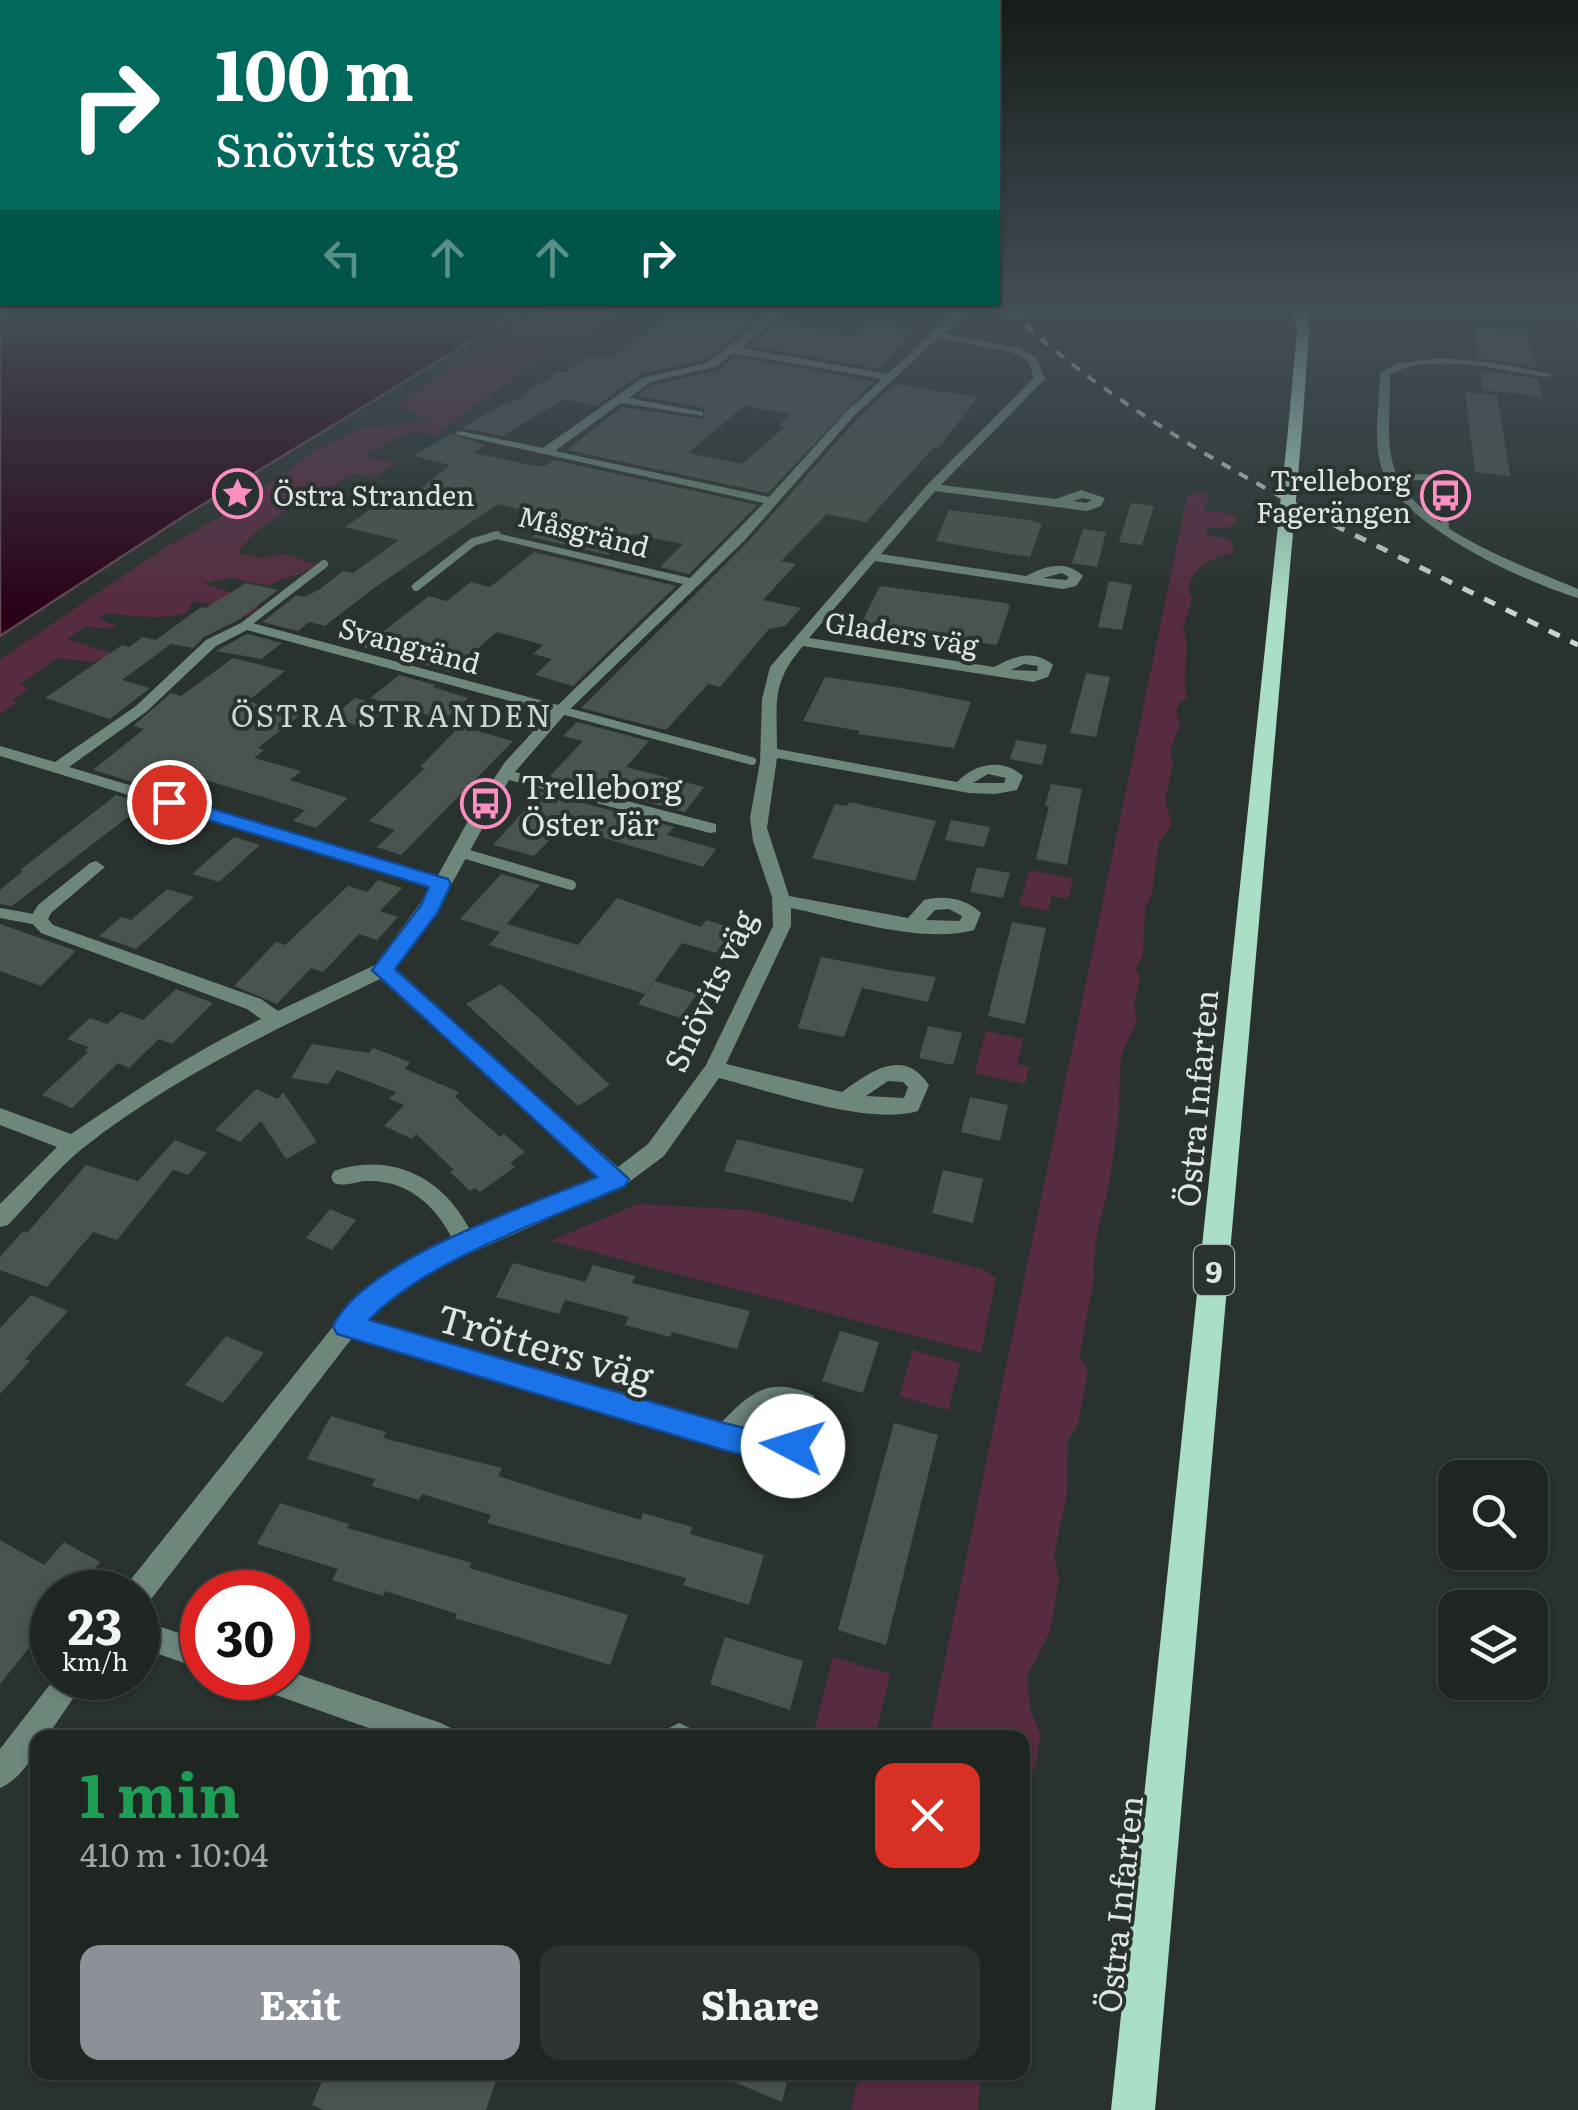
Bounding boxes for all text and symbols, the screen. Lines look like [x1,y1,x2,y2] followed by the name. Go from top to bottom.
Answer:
[215,19,414,123] text: 100 m
[50,40,180,170] icon: right
[215,114,459,181] text: Snövits väg
[315,230,370,285] icon: left
[420,230,475,285] icon: ahead
[525,230,580,285] icon: ahead
[630,230,685,285] icon: right
[1256,458,1411,532] place label: Trelleborg Fagerängen
[212,468,264,520] place icon: Östra Stranden
[1420,469,1472,521] bus stop icon: Trelleborg Fagerängen
[273,473,475,515] place label: Östra Stranden
[514,493,654,567] street label: Måsgränd
[822,599,982,665] street label: Gladers väg
[335,605,485,683] street label: Svangränd
[231,692,553,736] district label: ÖSTRA STRANDEN
[127,760,212,845] pin
[521,761,683,846] place label: Trelleborg Öster Jär
[142,775,197,830] icon: arrive
[460,777,512,829] bus stop icon: Trelleborg Öster Jär
[650,901,767,1079] street label: Snövits väg
[1162,987,1228,1209] street label: Östra Infarten
[1194,1245,1234,1295] road number: 9
[431,1287,662,1403] street label: Trötters väg
[741,1394,845,1498] position arrow
[1438,1460,1548,1700] map controls
[1438,1460,1548,1570] button: search
[180,1570,310,1700] speed limit sign: 30
[68,1586,122,1660] text: 23
[1438,1590,1548,1700] button: layers
[62,1642,128,1679] text: km/h
[80,1747,240,1836] text: 1 min
[875,1763,980,1868] button: close
[1083,1793,1153,2015] street label: Östra Infarten
[80,1829,268,1877] text: 410 m · 10:04
[80,1945,520,2060] button: Exit
[540,1945,980,2060] button: Share

